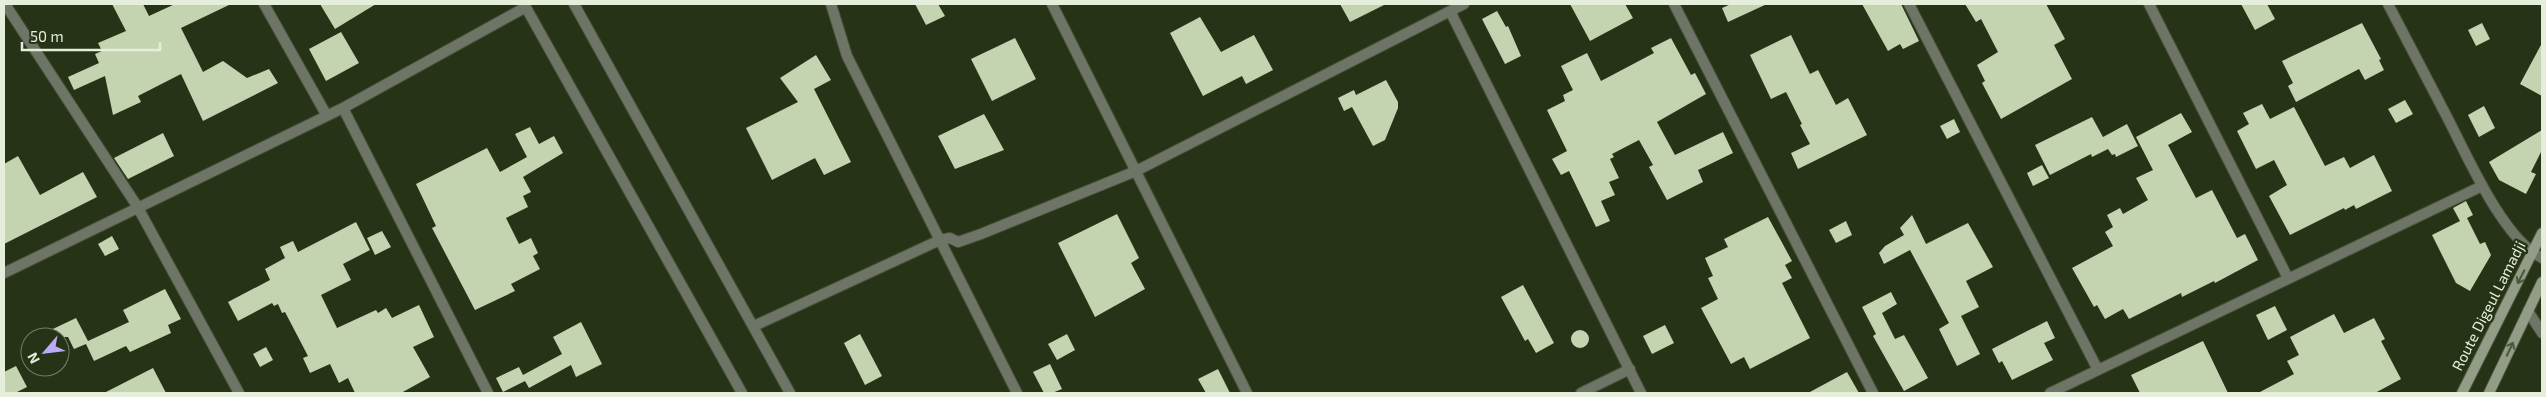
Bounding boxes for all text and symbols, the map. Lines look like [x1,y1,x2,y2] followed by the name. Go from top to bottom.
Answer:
[22,20,160,52] scale bar
[30,27,64,45] text: 50 m
[2448,238,2529,374] street label: Route Digeul Lamadji
[2515,269,2525,284] one-way arrow
[20,327,70,377] north arrow
[2505,342,2515,357] one-way arrow
[23,350,43,367] text: N

